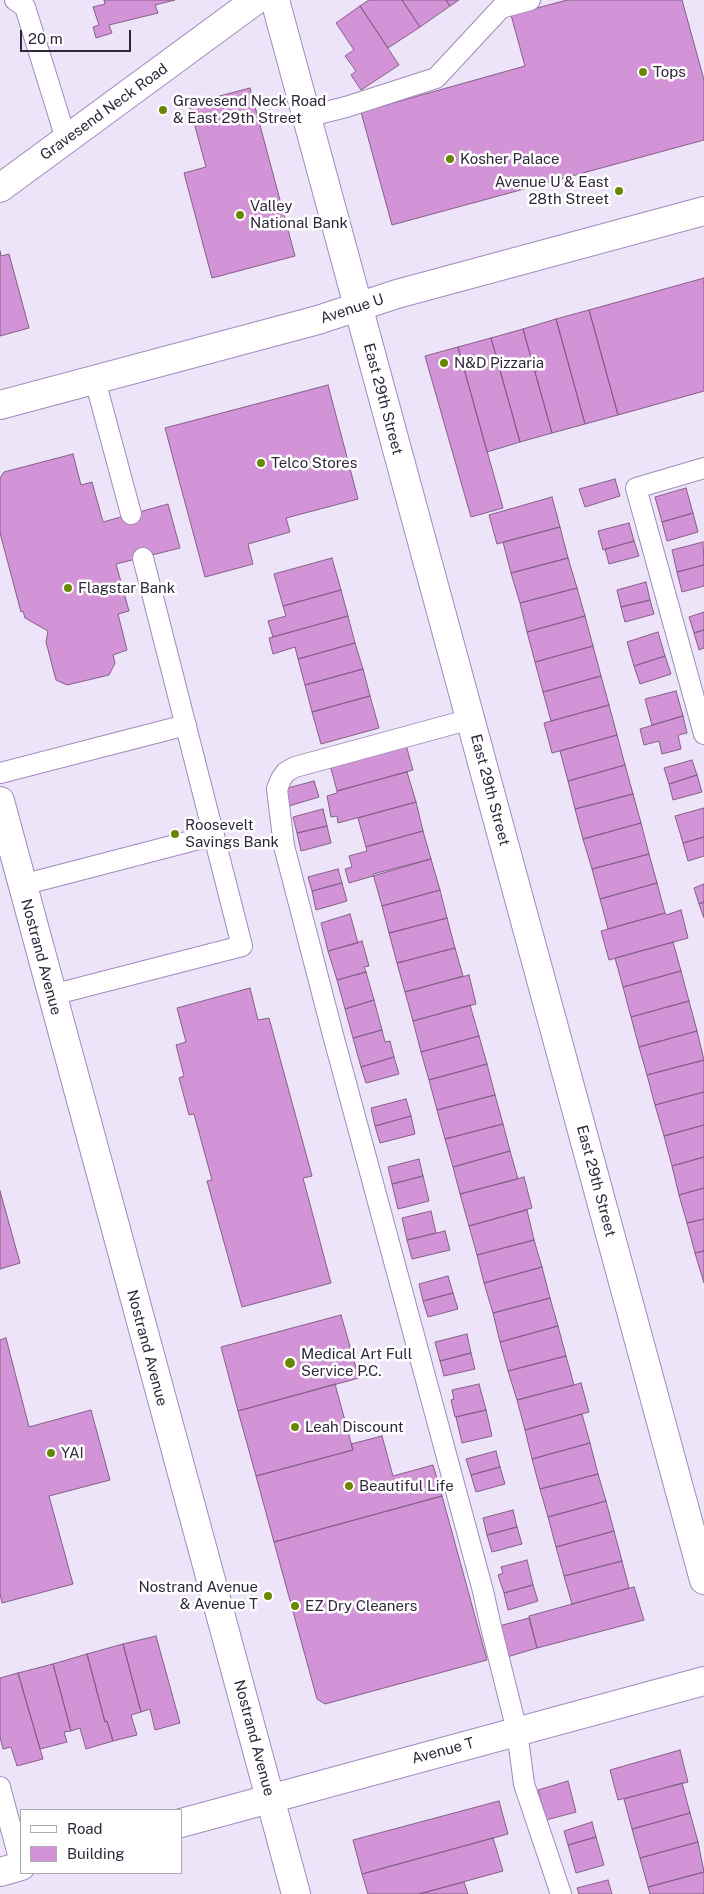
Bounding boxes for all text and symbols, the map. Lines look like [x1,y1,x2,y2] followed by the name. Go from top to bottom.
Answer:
[22,20,134,52] scale bar
[28,30,63,47] text: 20 m
[37,60,171,164] street label: Gravesend Neck Road
[653,63,686,81] place label: Tops
[637,66,649,78] marker: Tops
[173,92,326,127] place label: Gravesend Neck Road & East 29th Street
[157,104,169,116] marker: Gravesend Neck Road & East 29th Street
[460,150,560,168] place label: Kosher Palace
[444,153,456,165] marker: Kosher Palace
[495,173,609,208] place label: Avenue U & East 28th Street
[613,185,625,197] marker: Avenue U & East 28th Street
[250,197,348,232] place label: Valley National Bank
[234,209,246,221] marker: Valley National Bank
[318,290,386,328] street label: Avenue U
[359,341,407,457] street label: East 29th Street
[454,354,544,372] place label: N&D Pizzaria
[438,357,450,369] marker: N&D Pizzaria
[271,454,357,472] place label: Telco Stores
[255,457,267,469] marker: Telco Stores
[78,579,175,597] place label: Flagstar Bank
[62,582,74,594] marker: Flagstar Bank
[466,732,514,848] street label: East 29th Street
[185,816,279,851] place label: Roosevelt Savings Bank
[169,828,181,840] marker: Roosevelt Savings Bank
[17,897,65,1017] street label: Nostrand Avenue
[572,1123,620,1239] street label: East 29th Street
[123,1288,171,1408] street label: Nostrand Avenue
[301,1345,412,1380] place label: Medical Art Full Service P.C.
[283,1356,297,1370] marker: Medical Art Full Service P.C.
[305,1418,404,1436] place label: Leah Discount
[289,1421,301,1433] marker: Leah Discount
[61,1444,84,1462] place label: YAI
[45,1447,57,1459] marker: YAI
[359,1477,454,1495] place label: Beautiful Life
[343,1480,355,1492] marker: Beautiful Life
[138,1578,258,1613] place label: Nostrand Avenue & Avenue T
[262,1590,274,1602] marker: Nostrand Avenue & Avenue T
[305,1597,417,1615] place label: EZ Dry Cleaners
[289,1600,301,1612] marker: EZ Dry Cleaners
[230,1678,278,1798] street label: Nostrand Avenue
[410,1734,476,1768] street label: Avenue T
[20,1809,182,1874] legend
[67,1820,103,1837] text: Road
[67,1845,125,1862] text: Building

